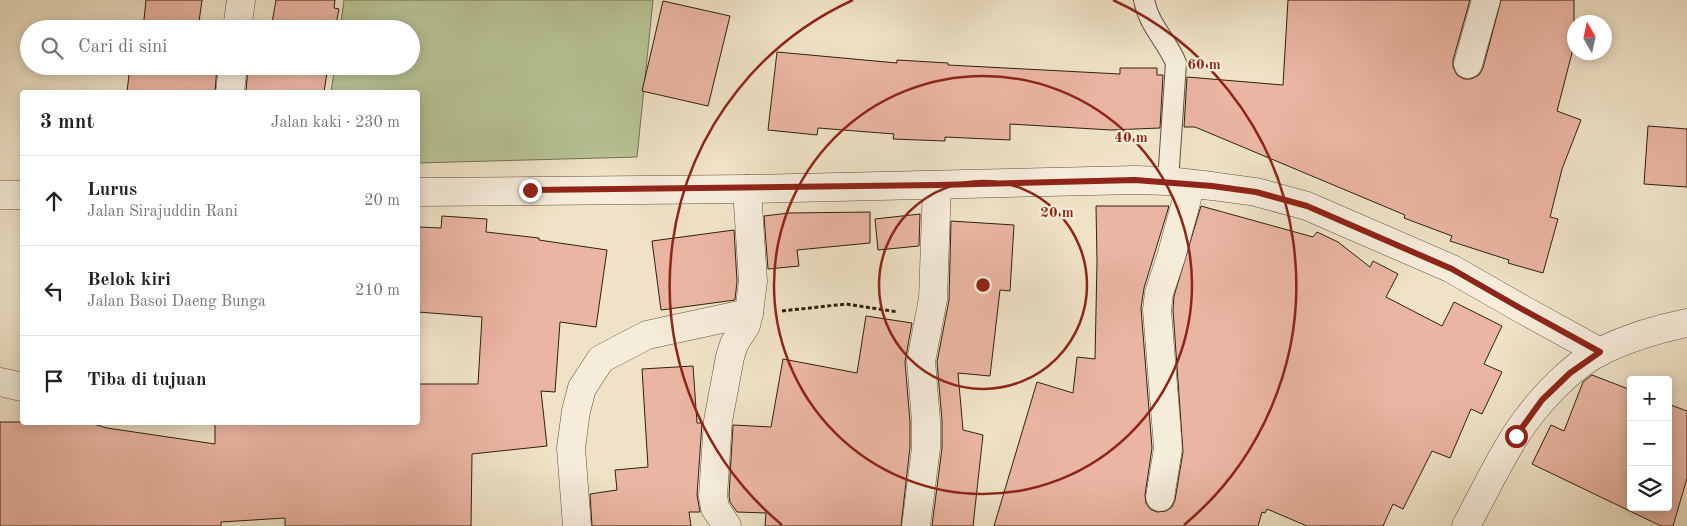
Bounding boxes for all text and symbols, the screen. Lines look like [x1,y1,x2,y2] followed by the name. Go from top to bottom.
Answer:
[1567,15,1612,60] north arrow
[20,20,420,75] search box
[38,34,66,62] icon: search
[78,38,168,57] text: Cari di sini
[1187,58,1221,73] text: 60 m
[40,112,94,133] text: 3 mnt
[271,115,400,131] text: Jalan kaki · 230 m
[1114,131,1148,146] text: 40 m
[519,179,542,202] route end
[87,181,137,200] text: Lurus
[40,187,68,215] icon: ahead
[364,193,400,209] text: 20 m
[87,204,238,220] text: Jalan Sirajuddin Rani
[1040,206,1074,221] text: 20 m
[87,271,171,290] text: Belok kiri
[974,276,992,294] centre of rings
[40,277,68,305] icon: left
[355,283,400,299] text: 210 m
[87,294,266,310] text: Jalan Basoi Daeng Bunga
[40,367,68,395] icon: arrive
[87,371,207,390] text: Tiba di tujuan
[1627,376,1672,511] map controls
[1627,376,1672,421] button: +
[1627,421,1672,466] button: −
[1505,425,1528,448] route start
[1627,466,1672,511] button: layers

